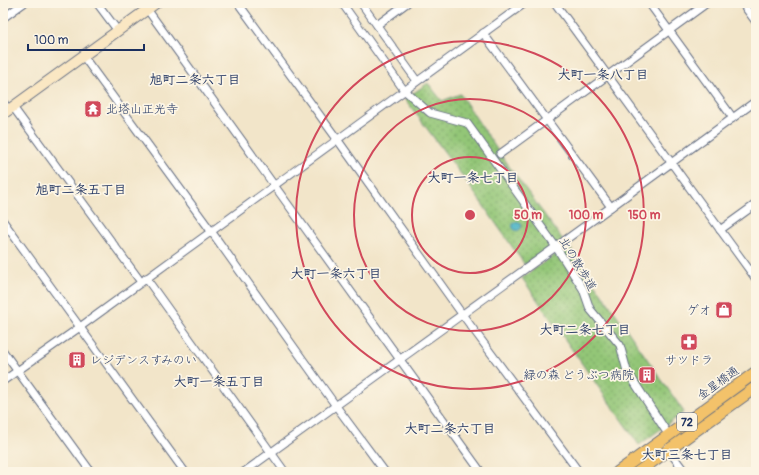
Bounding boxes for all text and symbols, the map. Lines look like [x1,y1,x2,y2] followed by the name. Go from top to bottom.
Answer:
[28,26,144,52] scale bar
[34,33,69,48] text: 100 m
[557,67,649,83] district label: 大町一条八丁目
[149,72,241,88] district label: 旭町二条六丁目
[83,99,103,119] temple icon: 北塔山正光寺
[106,102,178,117] place label: 北塔山正光寺
[427,170,519,186] district label: 大町一条七丁目
[35,182,127,198] district label: 旭町二条五丁目
[463,208,477,222] centre of rings
[514,208,542,223] text: 50 m
[569,208,604,223] text: 100 m
[628,208,661,223] text: 150 m
[556,235,599,294] street label: 北の散歩道
[290,266,382,282] district label: 大町一条六丁目
[714,300,734,320] shop icon: ゲオ
[687,303,711,318] place label: ゲオ
[539,322,631,338] district label: 大町二条七丁目
[679,332,699,352] pharmacy icon: サツドラ
[67,350,87,370] building icon: レジデンスすみのい
[90,353,197,368] place label: レジデンスすみのい
[665,353,713,368] place label: サツドラ
[694,363,742,404] street label: 金星橋通
[637,365,657,385] building icon: 緑の森 どうぶつ病院
[524,368,634,383] place label: 緑の森 どうぶつ病院
[173,374,265,390] district label: 大町一条五丁目
[677,413,697,431] road number: 72
[404,421,496,437] district label: 大町二条六丁目
[641,447,733,463] district label: 大町三条七丁目

